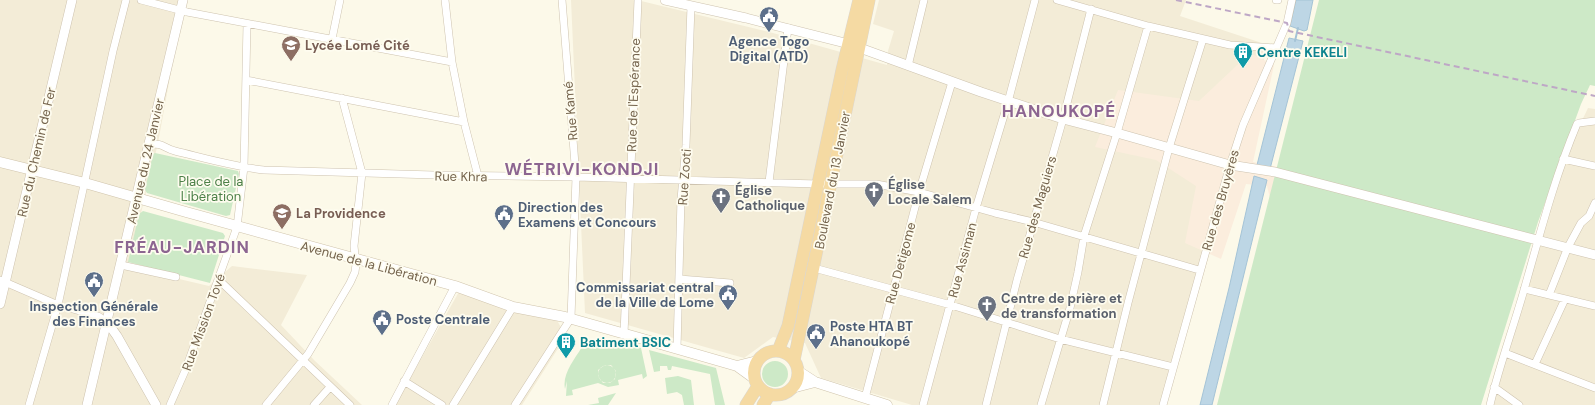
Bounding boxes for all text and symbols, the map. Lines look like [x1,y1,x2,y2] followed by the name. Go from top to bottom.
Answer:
[758,5,780,33] public building icon: Agence Togo Digital (ATD)
[729,33,809,65] place label: Agence Togo Digital (ATD)
[280,34,302,62] school or university icon: Lycée Lomé Cité
[305,37,410,54] place label: Lycée Lomé Cité
[623,38,644,152] street label: Rue de l'Espérance
[1232,41,1254,69] building icon: Centre KEKELI
[1257,44,1347,61] place label: Centre KEKELI
[559,81,582,141] street label: Rue Kamé
[13,85,60,219] street label: Rue du Chemin de Fer
[123,96,168,226] street label: Avenue du 24 Janvier
[1002,100,1116,122] district label: HANOUKOPÉ
[811,110,854,251] street label: Boulevard du 13 Janvier
[674,148,695,206] street label: Rue Zooti
[1198,148,1243,253] street label: Rue des Bruyères
[1015,154,1060,260] street label: Rue des Maguiers
[505,158,659,180] district label: WÉTRIVI-KONDJI
[434,168,488,185] street label: Rue Khra
[179,173,243,205] park label: Place de la Libération
[888,175,972,208] place label: Église Locale Salem
[863,180,885,208] church icon: Église Locale Salem
[735,181,805,214] place label: Église Catholique
[710,186,732,214] church icon: Église Catholique
[518,199,657,231] place label: Direction des Examens et Concours
[271,202,293,230] school or university icon: La Providence
[493,203,515,231] public building icon: Direction des Examens et Concours
[296,205,386,222] place label: La Providence
[881,220,920,306] street label: Rue Detigome
[944,221,981,299] street label: Rue Assiman
[114,236,250,258] district label: FRÉAU-JARDIN
[299,237,439,290] street label: Avenue de la Libération
[83,270,105,298] public building icon: Inspection Générale des Finances
[178,271,229,373] street label: Rue Mission Tové
[576,279,714,311] place label: Commissariat central de la Ville de Lome
[717,283,739,311] public building icon: Commissariat central de la Ville de Lome
[1001,290,1122,322] place label: Centre de prière et de transformation
[976,294,998,322] church icon: Centre de prière et de transformation
[30,298,159,330] place label: Inspection Générale des Finances
[371,308,393,336] public building icon: Poste Centrale
[396,311,490,328] place label: Poste Centrale
[830,318,913,350] place label: Poste HTA BT Ahanoukopé
[805,322,827,350] public building icon: Poste HTA BT Ahanoukopé
[555,331,577,359] building icon: Batiment BSIC
[580,334,671,351] place label: Batiment BSIC

